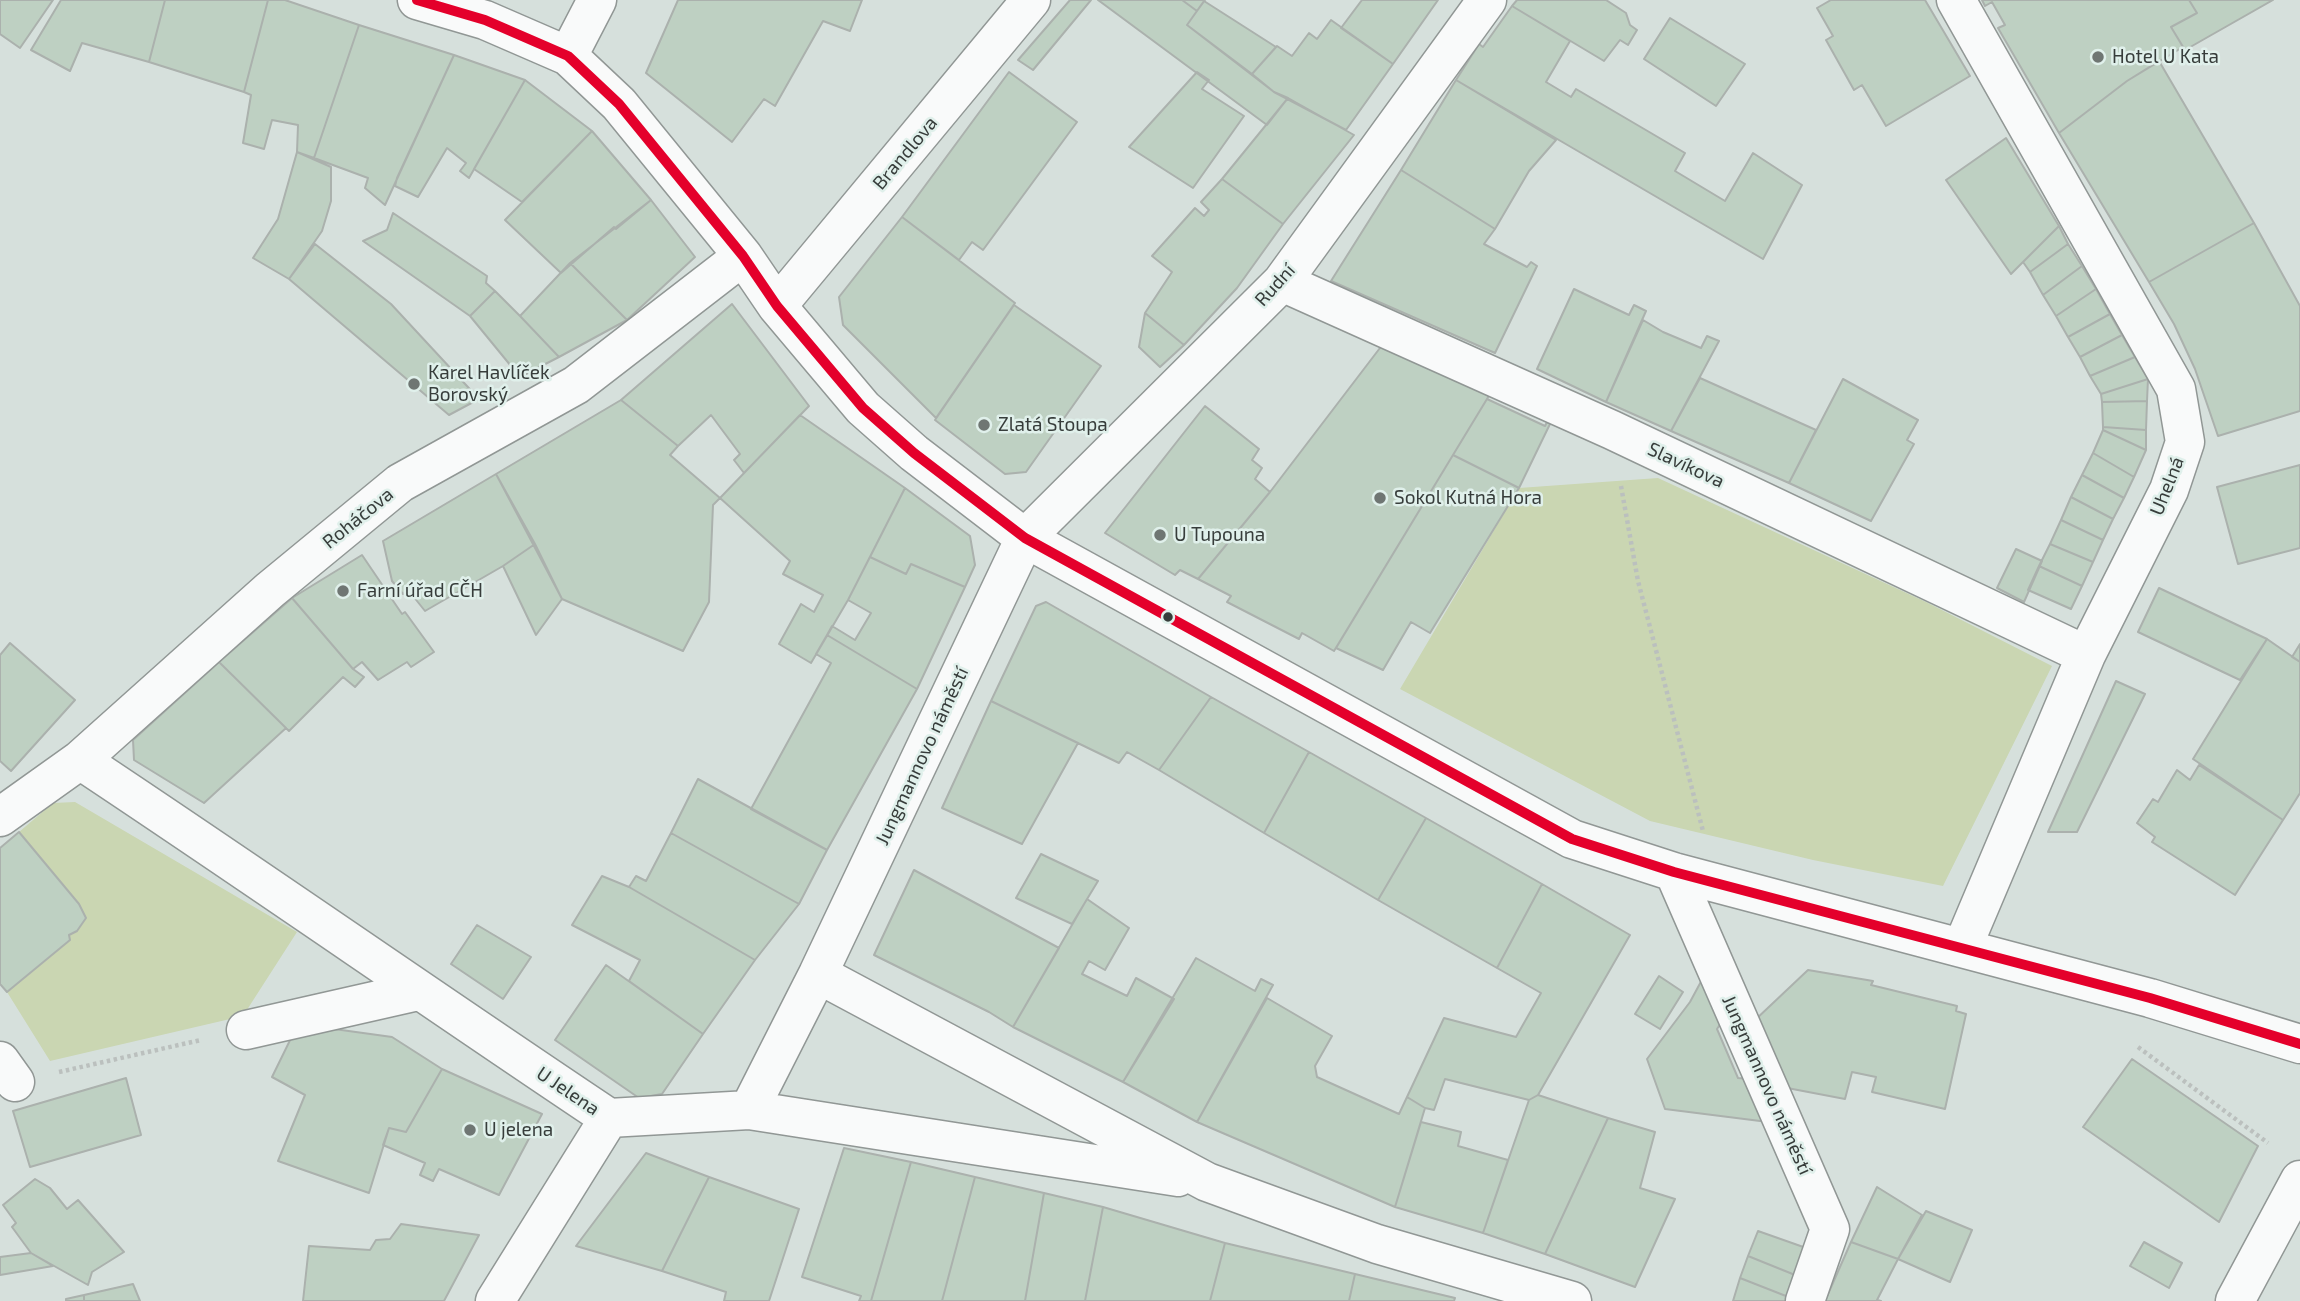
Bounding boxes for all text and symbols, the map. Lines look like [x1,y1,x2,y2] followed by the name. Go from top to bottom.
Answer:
[2112,46,2219,68] place label: Hotel U Kata
[2090,49,2106,65] marker: Hotel U Kata
[868,112,942,194] street label: Brandlova
[1250,259,1300,311] street label: Rudní
[428,362,550,406] place label: Karel Havlíček Borovský
[406,376,422,392] marker: Karel Havlíček Borovský
[998,414,1108,436] place label: Zlatá Stoupa
[976,417,992,433] marker: Zlatá Stoupa
[1644,437,1728,493] street label: Slavíkova
[2145,453,2189,519] street label: Uhelná
[318,483,398,553] street label: Roháčova
[1394,487,1542,509] place label: Sokol Kutná Hora
[1372,490,1388,506] marker: Sokol Kutná Hora
[1174,524,1265,546] place label: U Tupouna
[1152,527,1168,543] marker: U Tupouna
[357,580,483,602] place label: Farní úřad CČH
[335,583,351,599] marker: Farní úřad CČH
[1161,610,1175,624] unlabelled marker
[871,663,973,849] street label: Jungmannovo náměstí
[1717,992,1817,1178] street label: Jungmannovo náměstí
[532,1062,604,1120] street label: U Jelena
[484,1119,553,1141] place label: U jelena
[462,1122,478,1138] marker: U jelena

